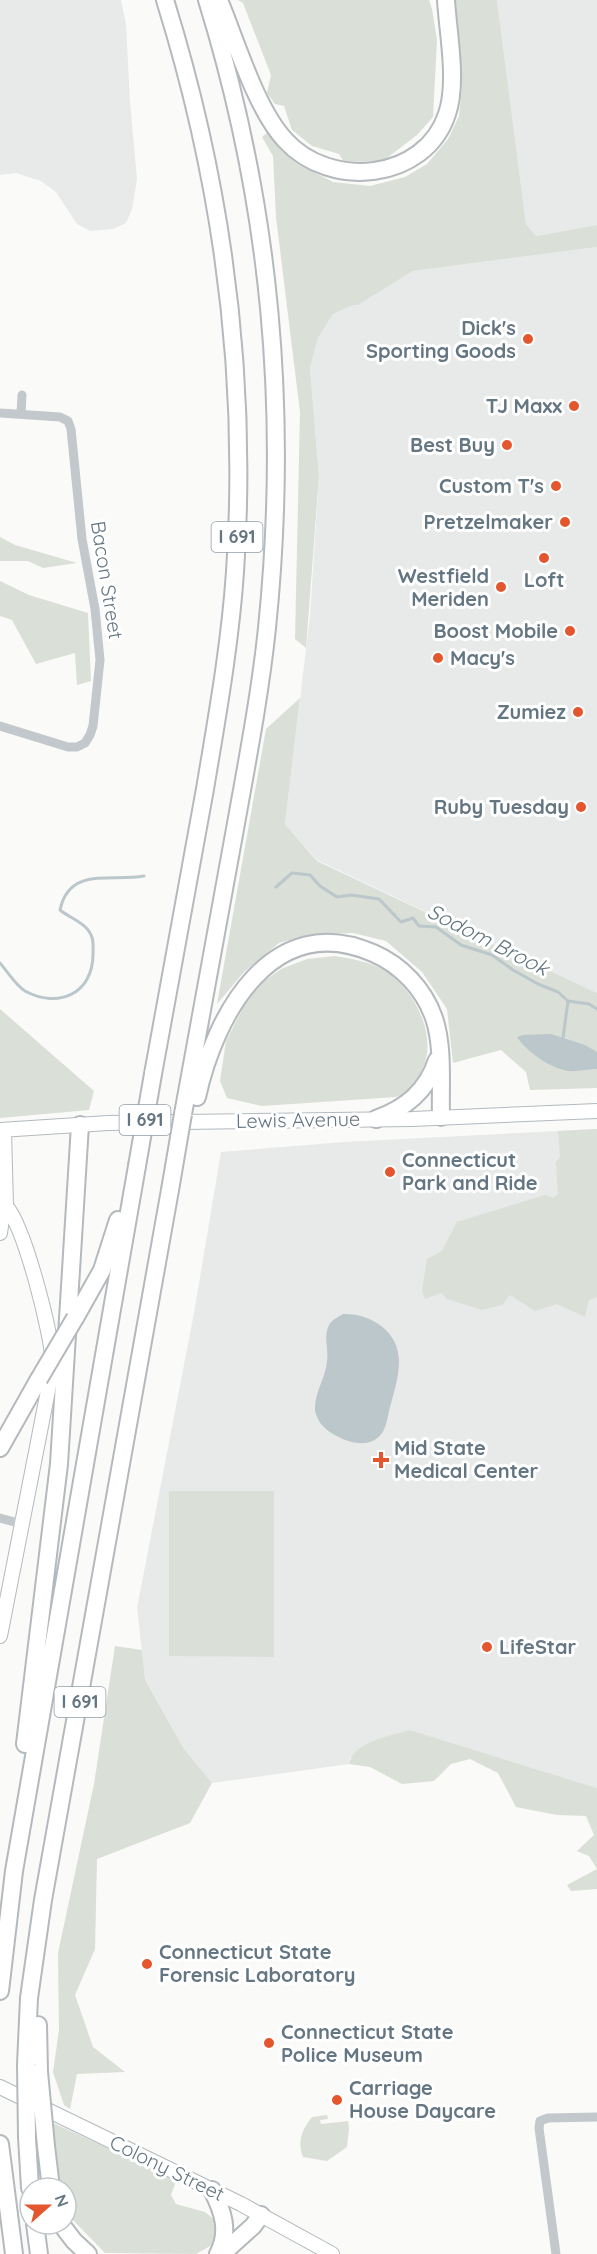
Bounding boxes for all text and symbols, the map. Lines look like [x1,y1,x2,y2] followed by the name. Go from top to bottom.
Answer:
[366,315,516,363] place label: Dick's Sporting Goods
[521,332,535,346] marker: Dick's Sporting Goods
[486,393,562,418] place label: TJ Maxx
[567,399,581,413] marker: TJ Maxx
[410,432,495,457] place label: Best Buy
[500,438,514,452] marker: Best Buy
[439,473,544,498] place label: Custom T's
[549,479,563,493] marker: Custom T's
[424,509,553,534] place label: Pretzelmaker
[558,515,572,529] marker: Pretzelmaker
[86,519,129,641] street label: Bacon Street
[212,522,262,552] road number: I 691
[537,551,551,565] marker: Loft
[398,563,489,611] place label: Westfield Meriden
[524,567,564,592] place label: Loft
[494,580,508,594] marker: Westfield Meriden
[433,618,558,643] place label: Boost Mobile
[563,624,577,638] marker: Boost Mobile
[450,645,515,670] place label: Macy's
[431,651,445,665] marker: Macy's
[497,699,566,724] place label: Zumiez
[571,705,585,719] marker: Zumiez
[434,794,569,819] place label: Ruby Tuesday
[574,800,588,814] marker: Ruby Tuesday
[423,897,555,982] water label: Sodom Brook
[120,1105,170,1135] road number: I 691
[236,1106,360,1133] street label: Lewis Avenue
[402,1147,538,1195] place label: Connecticut Park and Ride
[383,1165,397,1179] marker: Connecticut Park and Ride
[394,1435,539,1483] place label: Mid State Medical Center
[372,1451,390,1469] marker: Mid State Medical Center
[499,1634,577,1659] place label: LifeStar
[480,1640,494,1654] marker: LifeStar
[54,1687,106,1717] road number: I 691
[159,1939,356,1987] place label: Connecticut State Forensic Laboratory
[140,1957,154,1971] marker: Connecticut State Forensic Laboratory
[281,2019,453,2067] place label: Connecticut State Police Museum
[262,2036,276,2050] marker: Connecticut State Police Museum
[349,2075,496,2123] place label: Carriage House Daycare
[330,2093,344,2107] marker: Carriage House Daycare
[106,2129,229,2206] street label: Colony Street
[18,2176,78,2236] north arrow
[51,2192,73,2210] text: N

